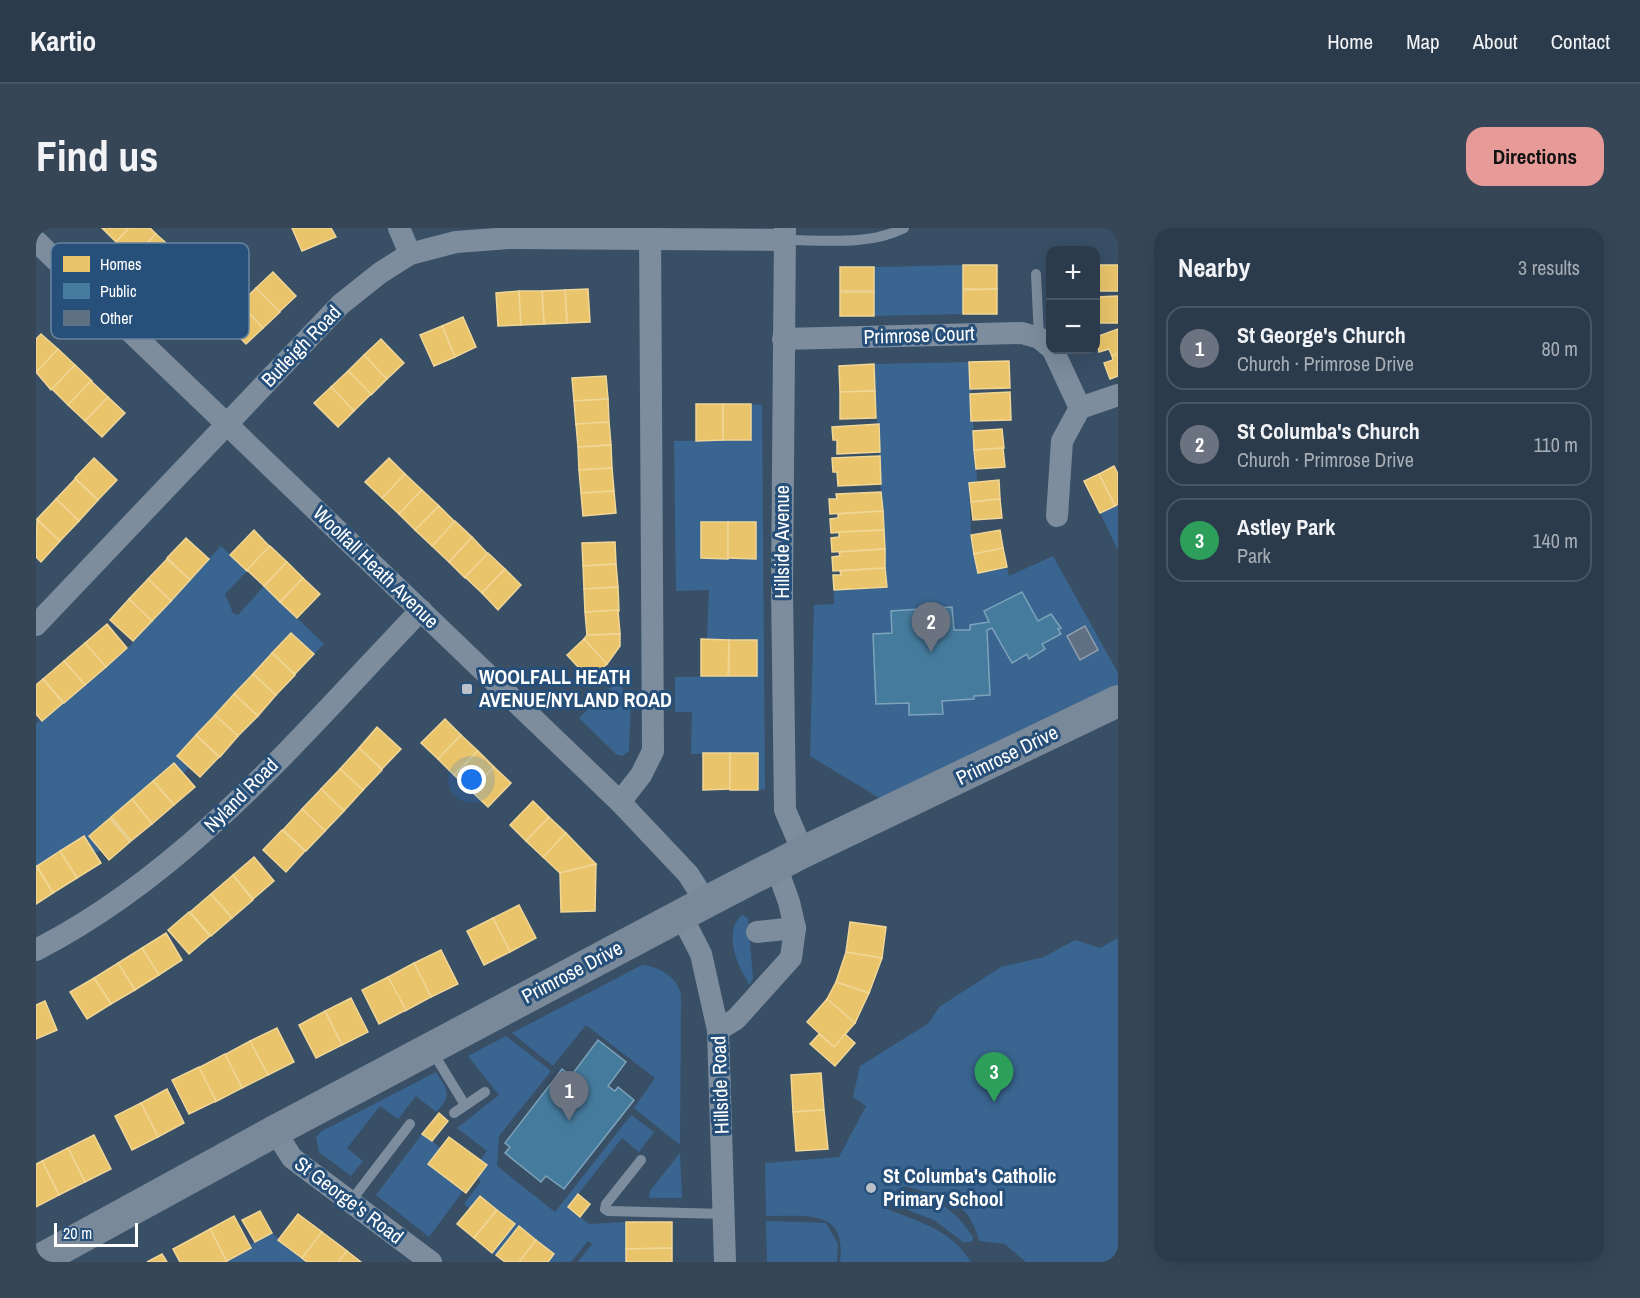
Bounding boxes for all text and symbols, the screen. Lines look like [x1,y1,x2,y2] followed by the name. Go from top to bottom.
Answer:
[30,22,96,60] text: Kartio
[1327,27,1373,56] text: Home
[1406,27,1440,56] text: Map
[1473,27,1518,56] text: About
[1551,27,1610,56] text: Contact
[1466,127,1604,186] button: Directions
[36,128,158,184] text: Find us
[51,243,249,339] legend
[1046,246,1100,354] map controls
[1046,246,1100,300] button: +
[1178,250,1250,285] text: Nearby
[100,253,142,275] text: Homes
[1518,254,1580,281] text: 3 results
[100,280,137,302] text: Public
[255,299,346,392] street label: Butleigh Road
[1046,300,1100,354] button: −
[100,307,133,329] text: Other
[863,319,975,350] street label: Primrose Court
[1237,320,1406,350] text: St George's Church
[1195,335,1204,362] text: 1
[1542,335,1578,362] text: 80 m
[1237,350,1414,377] text: Church · Primrose Drive
[1237,416,1420,446] text: St Columba's Church
[1195,431,1204,458] text: 2
[1534,431,1578,458] text: 110 m
[1237,446,1414,473] text: Church · Primrose Drive
[768,485,795,599] street label: Hillside Avenue
[307,499,445,634] street label: Woolfall Heath Avenue
[1237,512,1335,542] text: Astley Park
[1195,527,1204,554] text: 3
[1532,527,1578,554] text: 140 m
[1237,542,1271,569] text: Park
[912,602,950,652] pin: 2
[479,663,672,713] place label: WOOLFALL HEATH AVENUE/NYLAND ROAD
[460,682,474,696] marker: WOOLFALL HEATH AVENUE/NYLAND ROAD
[951,718,1062,791] street label: Primrose Drive
[198,752,284,838] street label: Nyland Road
[457,765,486,794] your location
[517,934,627,1009] street label: Primrose Drive
[704,1035,735,1135] street label: Hillside Road
[974,1052,1014,1102] pin: 3
[550,1072,588,1121] pin: 1
[289,1150,409,1249] street label: St George's Road
[883,1162,1056,1212] place label: St Columba's Catholic Primary School
[864,1181,878,1195] marker: St Columba's Catholic Primary School
[54,1220,138,1248] scale bar
[63,1222,92,1244] text: 20 m

